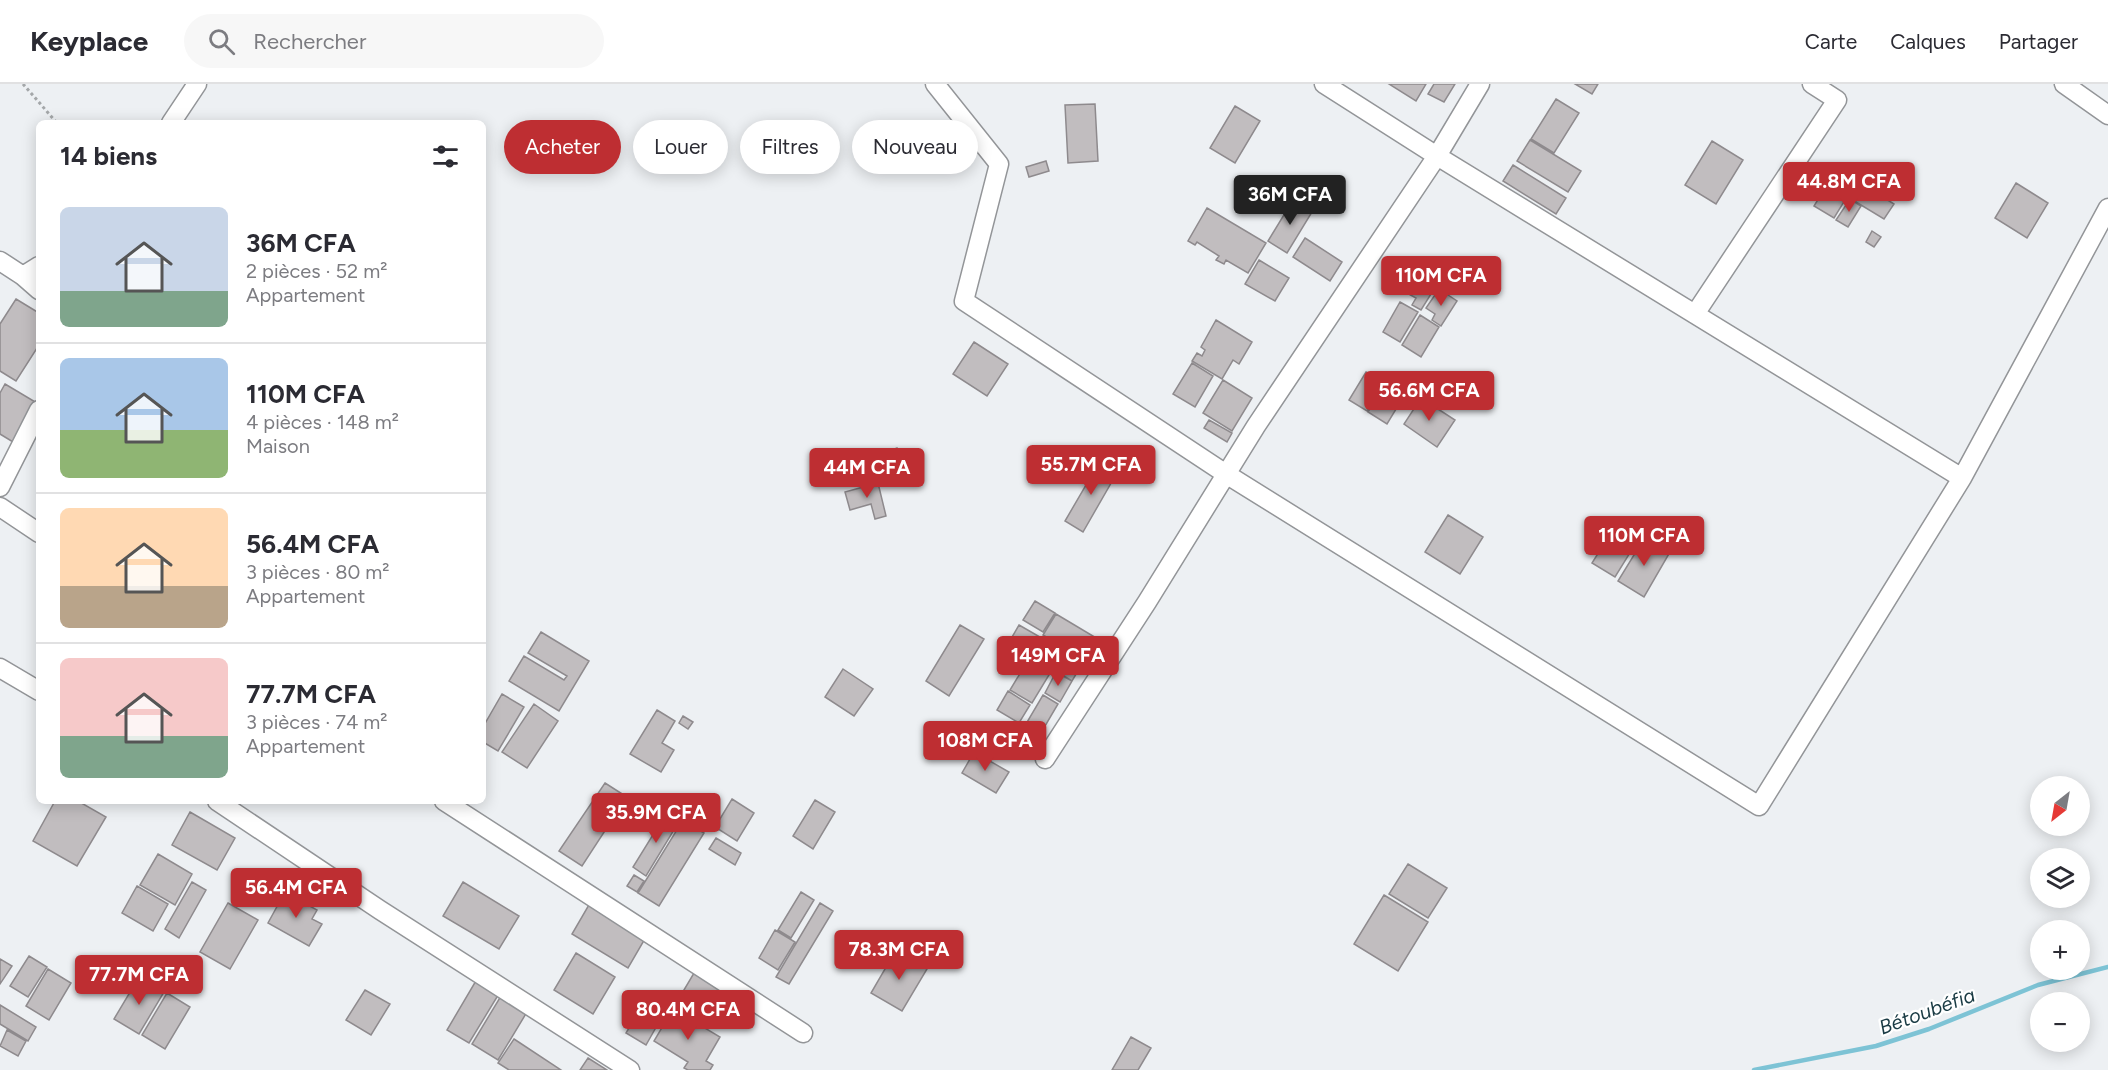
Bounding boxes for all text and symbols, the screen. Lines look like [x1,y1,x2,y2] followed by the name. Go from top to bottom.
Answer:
[184,14,604,68] search box
[30,24,148,58] text: Keyplace
[205,25,238,58] icon: search
[253,28,366,55] text: Rechercher
[1805,29,1857,54] text: Carte
[1890,29,1966,54] text: Calques
[1999,29,2078,54] text: Partager
[504,120,621,174] chip: Acheter
[633,120,728,174] chip: Louer
[740,120,840,174] chip: Filtres
[852,120,978,174] chip: Nouveau
[60,140,157,172] text: 14 biens
[429,140,462,173] icon: filters
[1780,162,1918,213] pin: 44.8M CFA
[1797,169,1901,193] text: 44.8M CFA
[1235,175,1345,226] pin: 36M CFA
[1248,182,1332,206] text: 36M CFA
[246,227,356,259] text: 36M CFA
[108,231,180,303] icon: home
[1379,256,1503,307] pin: 110M CFA
[246,259,387,283] text: 2 pièces · 52 m²
[1395,263,1487,287] text: 110M CFA
[246,283,365,307] text: Appartement
[1360,371,1498,422] pin: 56.6M CFA
[246,378,365,410] text: 110M CFA
[1378,378,1480,402] text: 56.6M CFA
[108,382,180,454] icon: home
[246,410,399,434] text: 4 pièces · 148 m²
[246,434,310,458] text: Maison
[1022,445,1160,496] pin: 55.7M CFA
[812,448,922,499] pin: 44M CFA
[1040,452,1142,476] text: 55.7M CFA
[823,455,911,479] text: 44M CFA
[1582,516,1706,567] pin: 110M CFA
[1598,523,1690,547] text: 110M CFA
[246,528,379,560] text: 56.4M CFA
[108,532,180,604] icon: home
[246,560,390,584] text: 3 pièces · 80 m²
[246,584,365,608] text: Appartement
[996,636,1120,687] pin: 149M CFA
[1011,643,1105,667] text: 149M CFA
[246,678,376,710] text: 77.7M CFA
[108,682,180,754] icon: home
[246,710,388,734] text: 3 pièces · 74 m²
[923,721,1047,772] pin: 108M CFA
[937,728,1033,752] text: 108M CFA
[246,734,365,758] text: Appartement
[2030,776,2090,836] north arrow
[2030,776,2090,1052] map controls
[587,793,725,844] pin: 35.9M CFA
[605,800,707,824] text: 35.9M CFA
[2030,848,2090,908] button: layers
[227,868,365,919] pin: 56.4M CFA
[245,875,347,899] text: 56.4M CFA
[2030,920,2090,980] button: +
[830,930,968,981] pin: 78.3M CFA
[848,937,950,961] text: 78.3M CFA
[70,955,208,1006] pin: 77.7M CFA
[89,962,189,986] text: 77.7M CFA
[1876,983,1978,1039] water label: Bétoubéfia
[619,990,757,1041] pin: 80.4M CFA
[2030,992,2090,1052] button: −
[636,997,740,1021] text: 80.4M CFA

